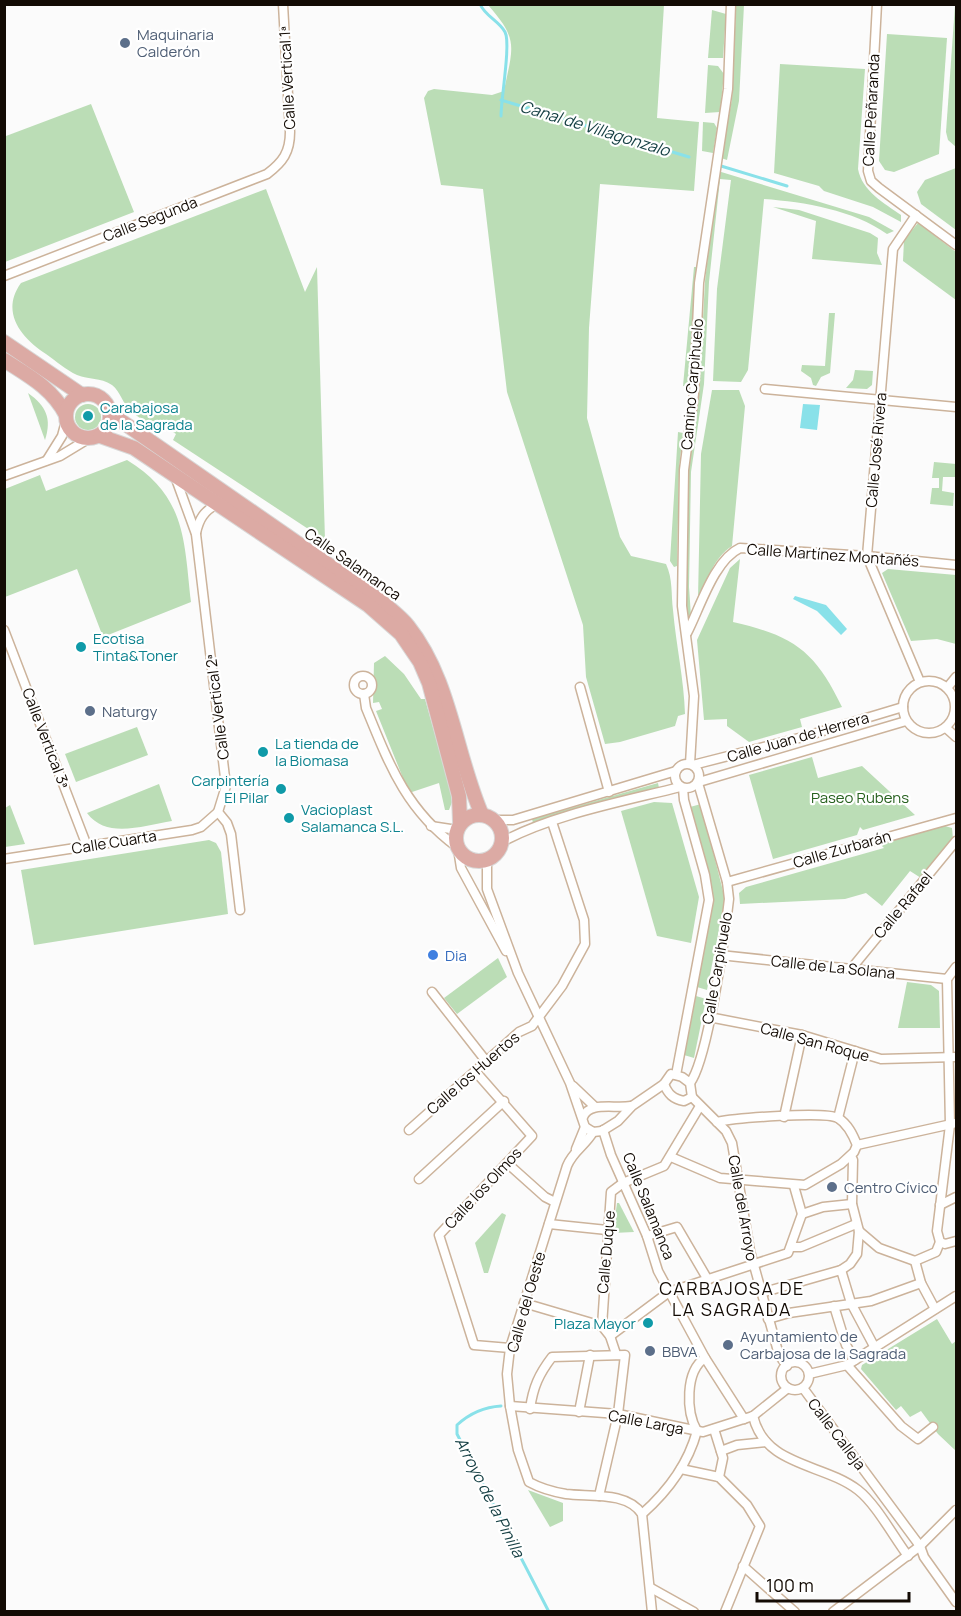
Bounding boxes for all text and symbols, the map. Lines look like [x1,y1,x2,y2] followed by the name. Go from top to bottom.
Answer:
[137,24,214,62] place label: Maquinaria Calderón
[274,26,300,130] street label: Calle Vertical 1ª
[118,36,132,50] marker: Maquinaria Calderón
[858,53,884,167] street label: Calle Peñaranda
[517,95,674,162] water label: Canal de Villagonzalo
[100,191,200,247] street label: Calle Segunda
[676,317,708,451] street label: Camino Carpihuelo
[860,391,892,509] street label: Calle José Rivera
[100,397,193,435] place label: Carabajosa de la Sagrada
[81,409,95,423] marker: Carabajosa de la Sagrada
[300,523,406,605] street label: Calle Salamanca
[746,539,920,572] street label: Calle Martínez Montañés
[93,628,179,666] place label: Ecotisa Tinta&Toner
[74,640,88,654] marker: Ecotisa Tinta&Toner
[200,653,234,761] street label: Calle Vertical 2ª
[17,685,75,791] street label: Calle Vertical 3ª
[102,701,158,722] place label: Naturgy
[83,704,97,718] marker: Naturgy
[725,707,871,767] street label: Calle Juan de Herrera
[275,733,359,771] place label: La tienda de la Biomasa
[256,745,270,759] marker: La tienda de la Biomasa
[192,770,270,808] place label: Carpintería El Pilar
[274,782,288,796] marker: Carpintería El Pilar
[811,787,909,808] park label: Paseo Rubens
[301,799,404,837] place label: Vacioplast Salamanca S.L.
[282,811,296,825] marker: Vacioplast Salamanca S.L.
[70,825,158,859] street label: Calle Cuarta
[791,825,893,873] street label: Calle Zurbarán
[869,867,937,943] street label: Calle Rafael
[697,910,737,1026] street label: Calle Carpihuelo
[445,945,467,966] place label: Dia
[426,948,440,962] marker: Dia
[770,950,896,984] street label: Calle de La Solana
[758,1017,872,1067] street label: Calle San Roque
[422,1027,524,1119] street label: Calle los Huertos
[440,1142,526,1233] street label: Calle los Olmos
[618,1149,680,1263] street label: Calle Salamanca
[723,1153,763,1263] street label: Calle del Arroyo
[844,1177,938,1198] place label: Centro Cívico
[825,1180,839,1194] marker: Centro Cívico
[592,1209,620,1294] street label: Calle Duque
[502,1249,550,1355] street label: Calle del Oeste
[659,1276,805,1321] district label: CARBAJOSA DE LA SAGRADA
[554,1313,637,1334] place label: Plaza Mayor
[641,1316,655,1330] marker: Plaza Mayor
[740,1326,906,1364] place label: Ayuntamiento de Carbajosa de la Sagrada
[721,1338,735,1352] marker: Ayuntamiento de Carbajosa de la Sagrada
[662,1341,698,1362] place label: BBVA
[643,1344,657,1358] marker: BBVA
[803,1394,871,1474] street label: Calle Calleja
[607,1404,685,1440] street label: Calle Larga
[450,1433,530,1562] water label: Arroyo de la Pinilla
[757,1565,908,1603] scale bar
[766,1573,814,1597] text: 100 m

